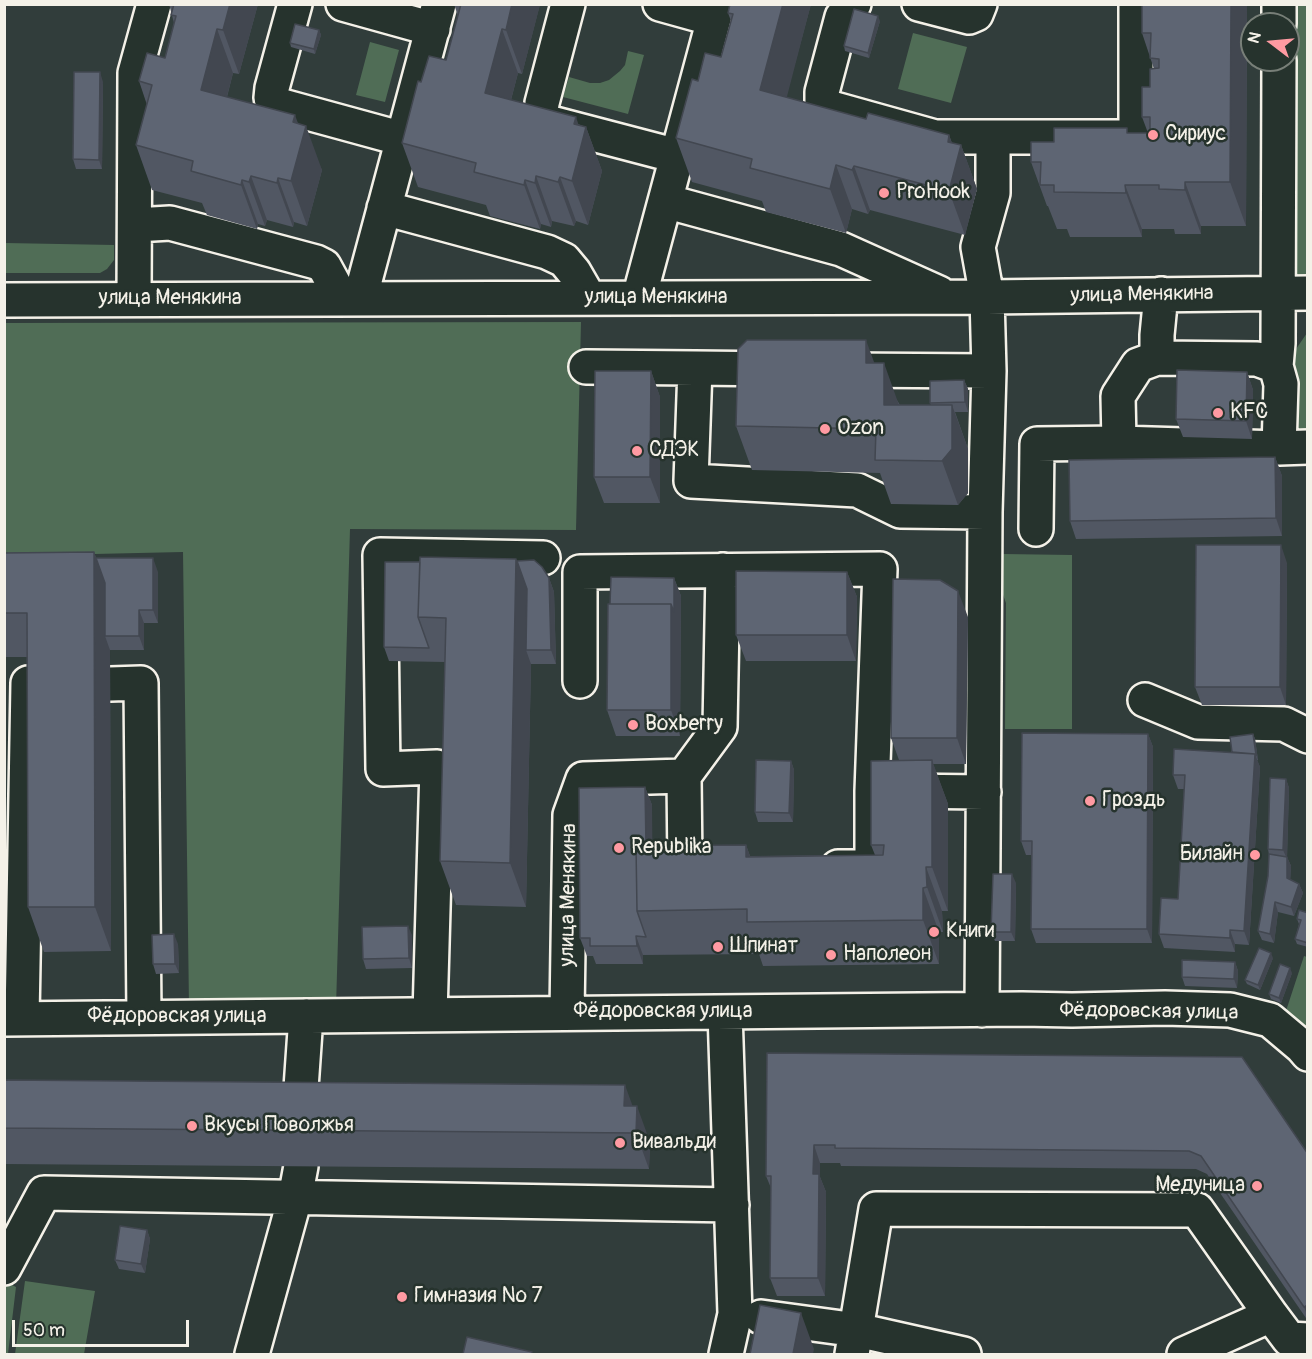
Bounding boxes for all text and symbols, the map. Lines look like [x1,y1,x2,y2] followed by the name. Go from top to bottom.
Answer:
[1240,12,1300,72] north arrow
[1244,30,1266,46] text: N
[1165,122,1226,148] place label: Сириус
[1146,128,1160,142] marker: Сириус
[896,180,970,206] place label: ProHook
[877,186,891,200] marker: ProHook
[1070,281,1214,309] street label: улица Менякина
[584,285,728,311] street label: улица Менякина
[98,286,242,312] street label: улица Менякина
[1230,400,1268,426] place label: KFC
[1211,406,1225,420] marker: KFC
[837,416,884,442] place label: Ozon
[818,422,832,436] marker: Ozon
[649,438,699,464] place label: СДЭК
[630,444,644,458] marker: СДЭК
[645,712,723,738] place label: Boxberry
[626,718,640,732] marker: Boxberry
[1102,788,1166,814] place label: Гроздь
[1083,794,1097,808] marker: Гроздь
[555,823,583,967] street label: улица Менякина
[631,835,712,861] place label: Republika
[612,841,626,855] marker: Republika
[1180,842,1243,868] place label: Билайн
[1248,848,1262,862] marker: Билайн
[946,919,994,945] place label: Книги
[927,925,941,939] marker: Книги
[730,934,798,960] place label: Шпинат
[711,940,725,954] marker: Шпинат
[843,942,931,968] place label: Наполеон
[824,948,838,962] marker: Наполеон
[1059,998,1239,1026] street label: Фёдоровская улица
[574,999,752,1025] street label: Фёдоровская улица
[88,1004,266,1030] street label: Фёдоровская улица
[204,1113,354,1139] place label: Вкусы Поволжья
[185,1119,199,1133] marker: Вкусы Поволжья
[632,1130,716,1156] place label: Вивальди
[613,1136,627,1150] marker: Вивальди
[1155,1173,1245,1199] place label: Медуница
[1250,1179,1264,1193] marker: Медуница
[414,1284,543,1310] place label: Гимназия № 7
[395,1290,409,1304] marker: Гимназия № 7
[15,1308,192,1346] scale bar
[23,1319,65,1342] text: 50 m

